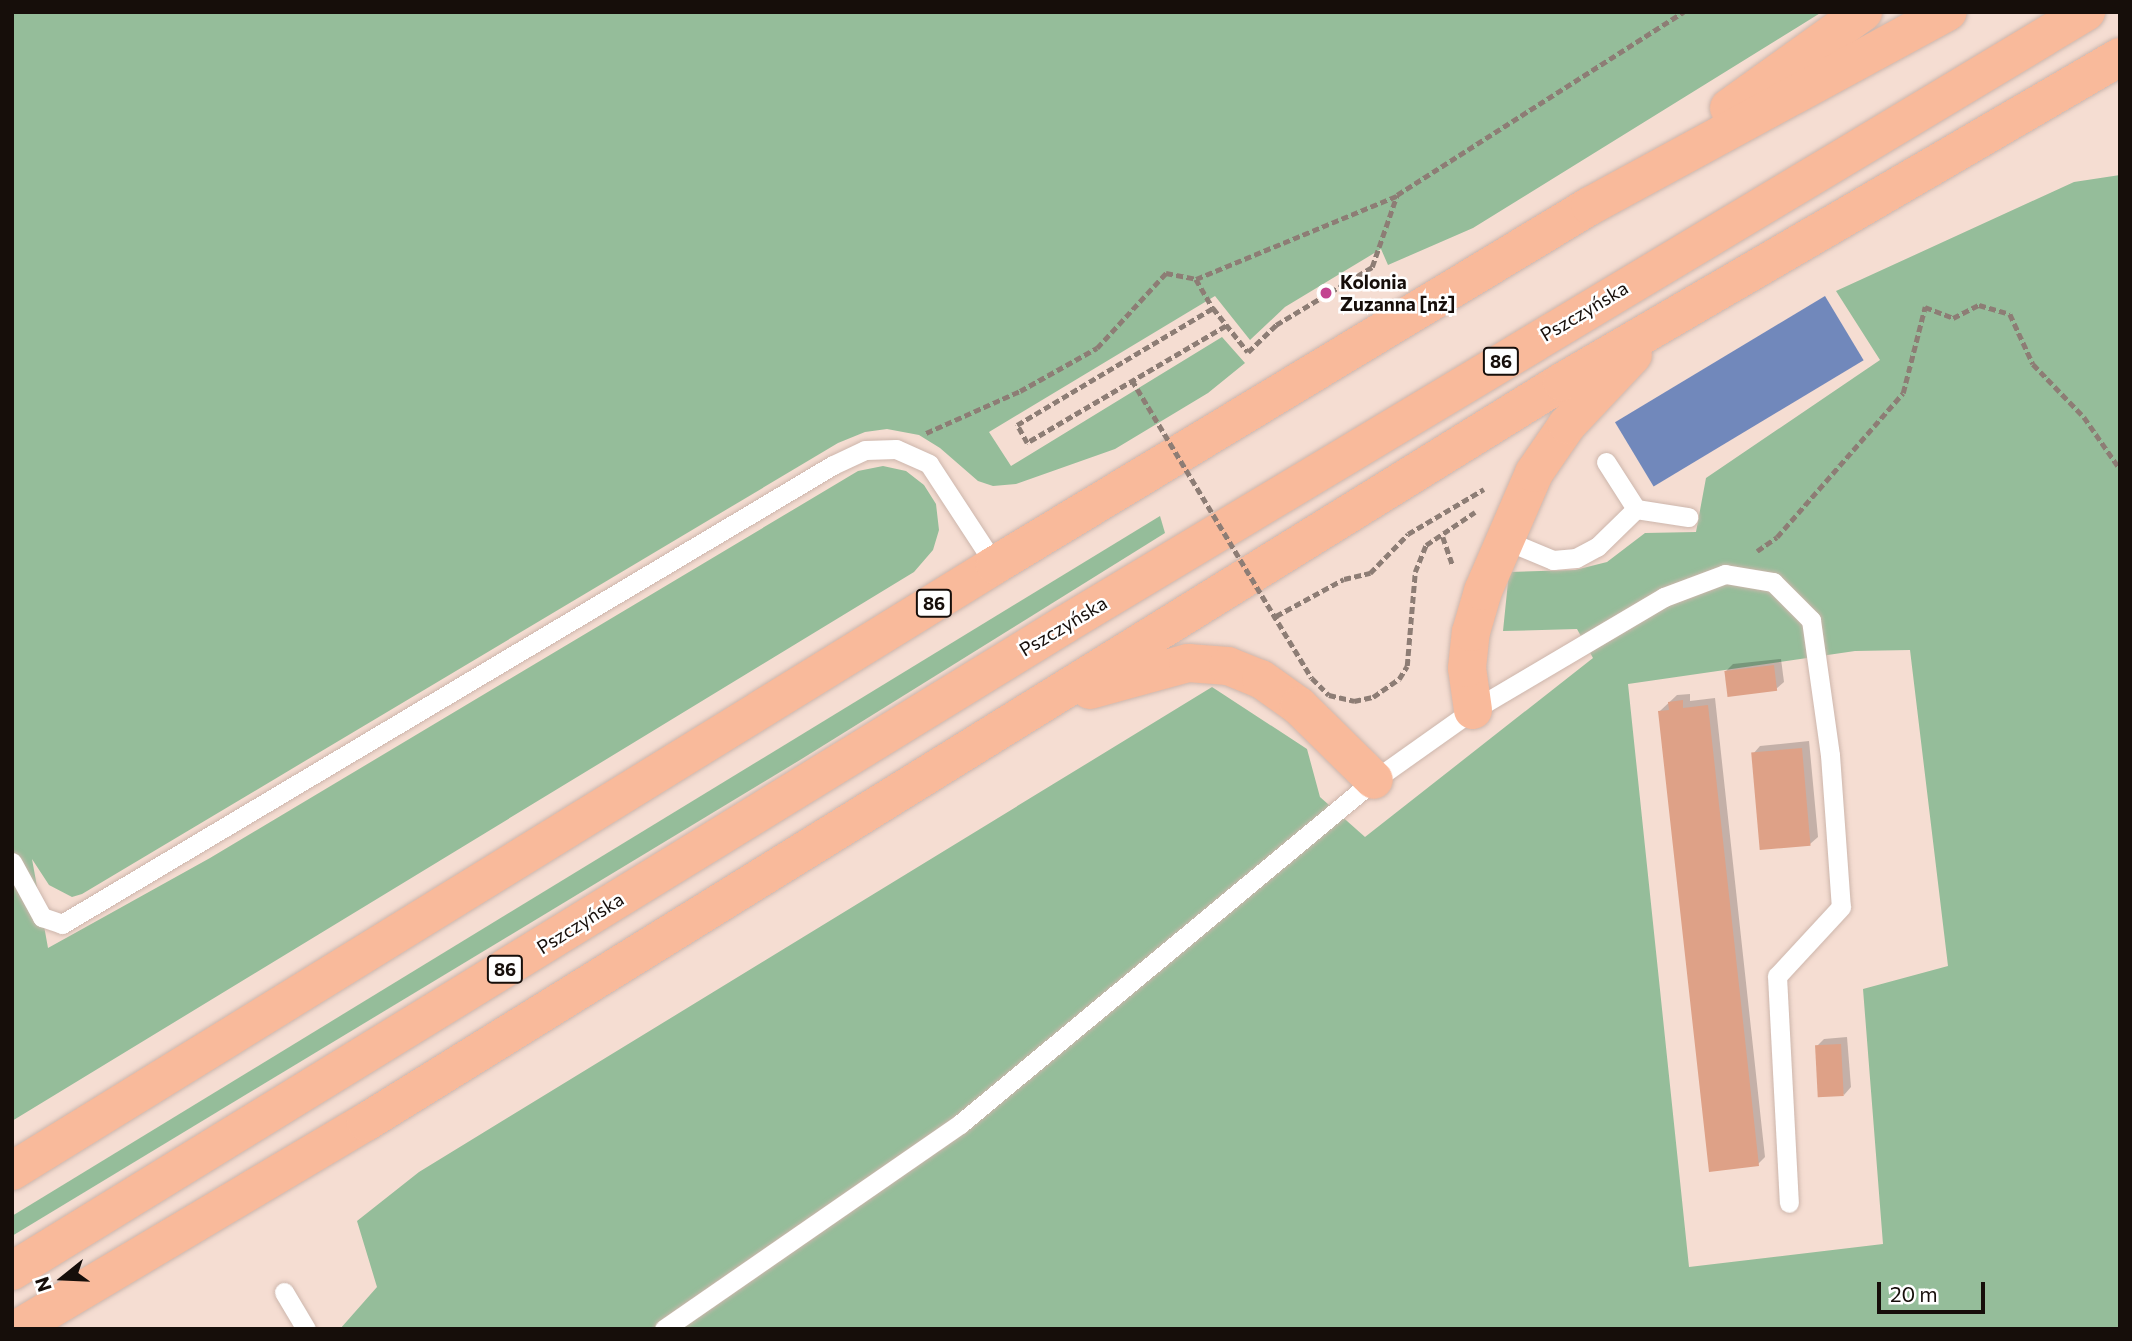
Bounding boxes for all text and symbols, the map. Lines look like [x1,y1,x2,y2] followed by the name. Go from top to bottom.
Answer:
[1340,271,1456,315] place label: Kolonia Zuzanna [nż]
[1536,276,1632,346] street label: Pszczyńska
[1318,285,1334,301] marker: Kolonia Zuzanna [nż]
[1482,346,1520,376] road number: 86
[915,588,953,618] road number: 86
[1015,591,1111,661] street label: Pszczyńska
[532,887,628,959] street label: Pszczyńska
[486,954,524,984] road number: 86
[28,1243,98,1313] north arrow
[1880,1268,1988,1312] scale bar
[29,1274,56,1295] text: N
[1890,1281,1938,1306] text: 20 m

